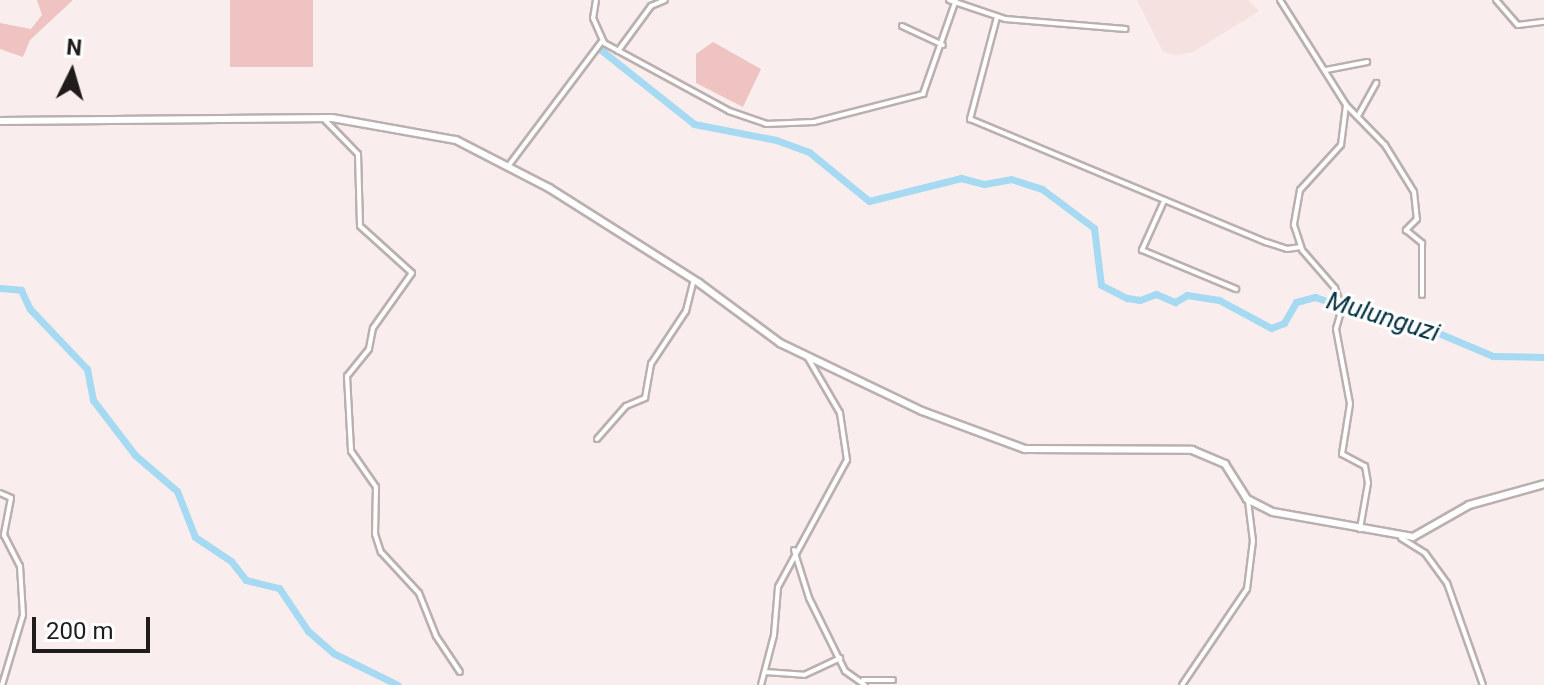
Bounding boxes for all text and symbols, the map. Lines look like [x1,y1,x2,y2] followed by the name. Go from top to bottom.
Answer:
[32,32,112,112] north arrow
[65,34,83,61] text: N
[1323,285,1443,349] water label: Mulunguzi
[36,601,154,651] scale bar
[46,617,113,645] text: 200 m

